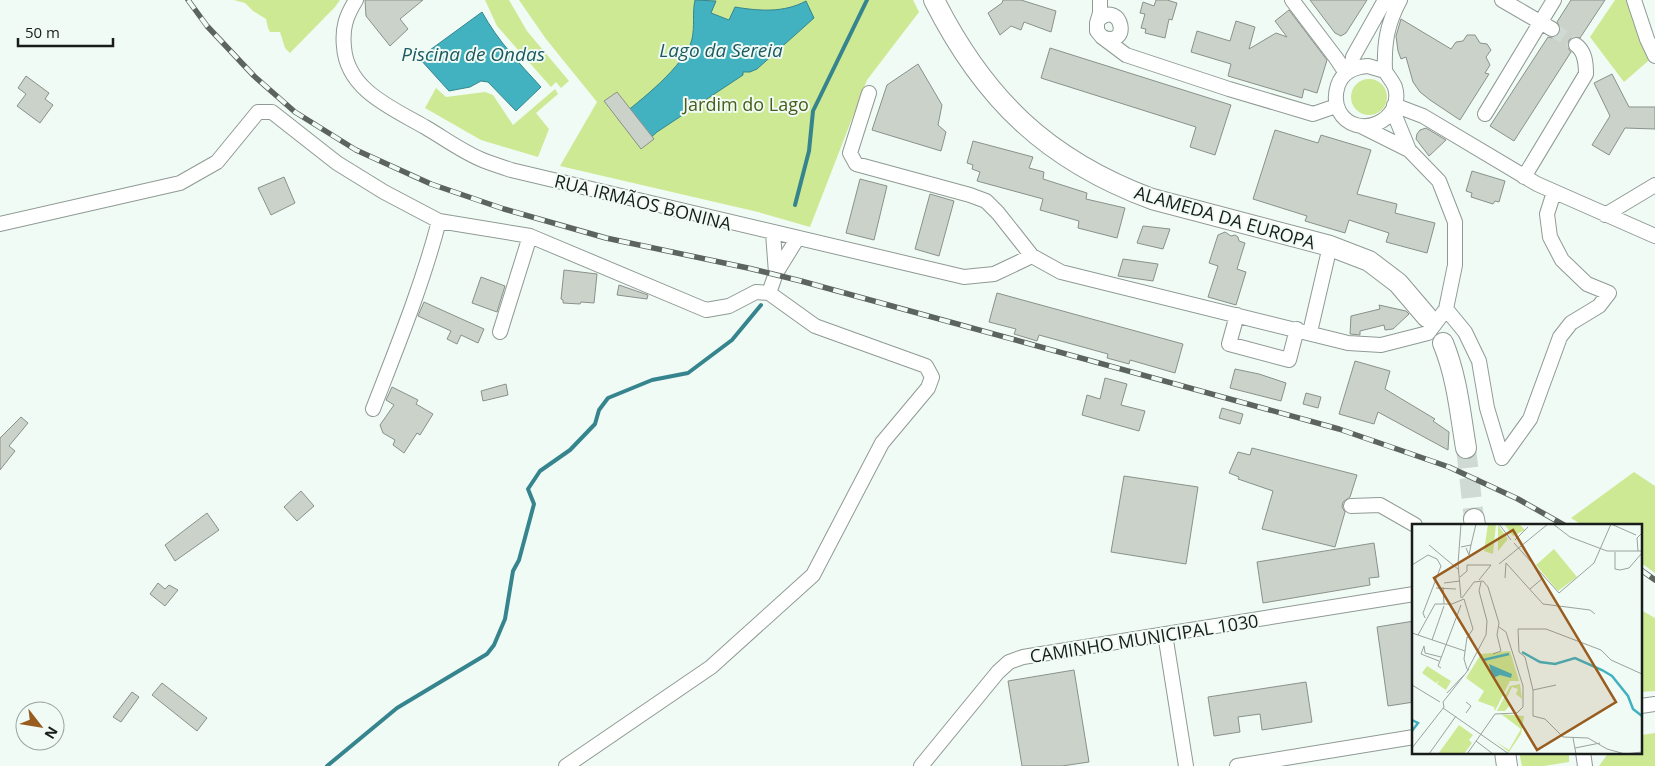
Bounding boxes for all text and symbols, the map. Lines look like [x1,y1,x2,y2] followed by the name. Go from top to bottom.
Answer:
[18,15,112,47] scale bar
[25,22,60,42] text: 50 m
[659,37,783,63] water label: Lago da Sereia
[401,41,545,67] water label: Piscina de Ondas
[681,92,809,116] park label: Jardim do Lago
[552,168,735,236] street label: RUA IRMÃOS BONINA
[1132,180,1319,254] street label: ALAMEDA DA EUROPA
[1412,524,1642,754] inset map
[1028,608,1260,668] street label: CAMINHO MUNICIPAL 1030
[15,701,65,751] north arrow
[40,723,63,743] text: N

